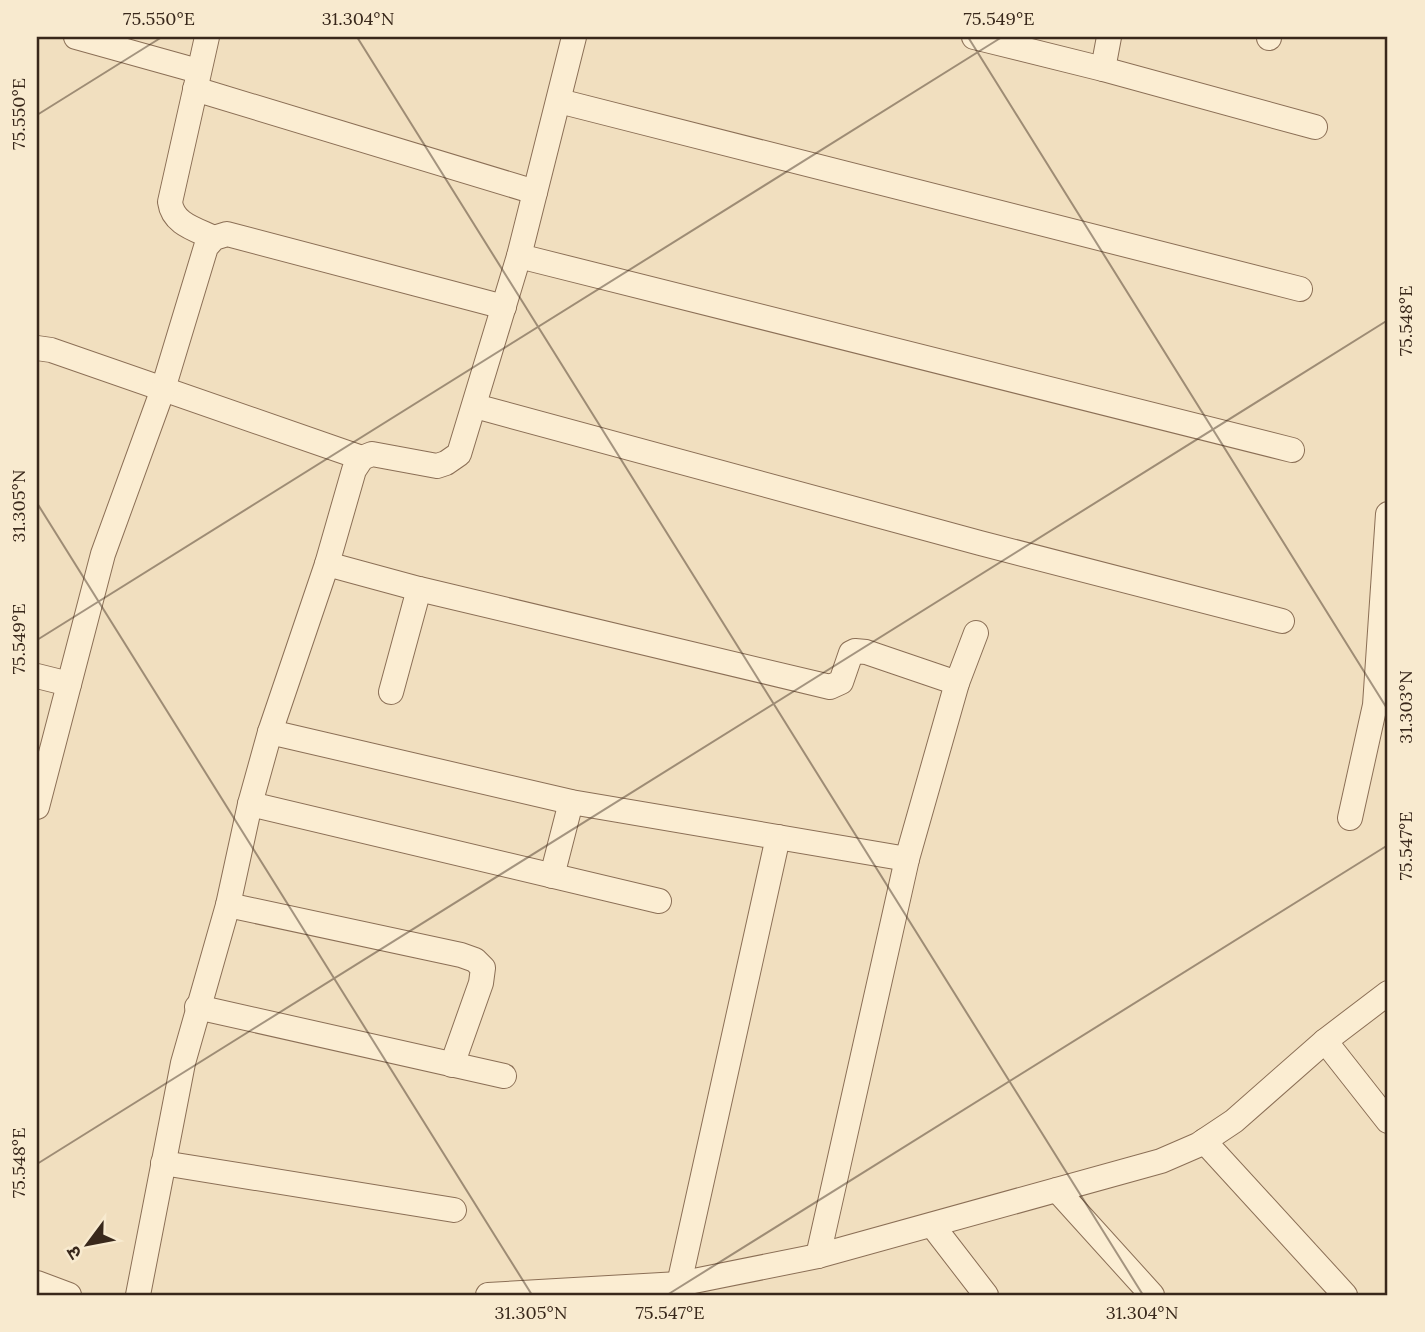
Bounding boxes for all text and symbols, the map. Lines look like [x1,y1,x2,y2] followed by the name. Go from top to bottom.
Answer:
[123,7,195,30] text: 75.550°E
[322,7,394,30] text: 31.304°N
[964,7,1035,30] text: 75.549°E
[7,78,30,150] text: 75.550°E
[1394,286,1417,356] text: 75.548°E
[7,469,30,543] text: 31.305°N
[7,604,30,675] text: 75.549°E
[1394,670,1417,744] text: 31.303°N
[1394,812,1417,880] text: 75.547°E
[7,1128,30,1198] text: 75.548°E
[52,1210,122,1280] north arrow
[60,1241,87,1264] text: उ
[494,1301,568,1324] text: 31.305°N
[636,1301,704,1324] text: 75.547°E
[1106,1301,1178,1324] text: 31.304°N

